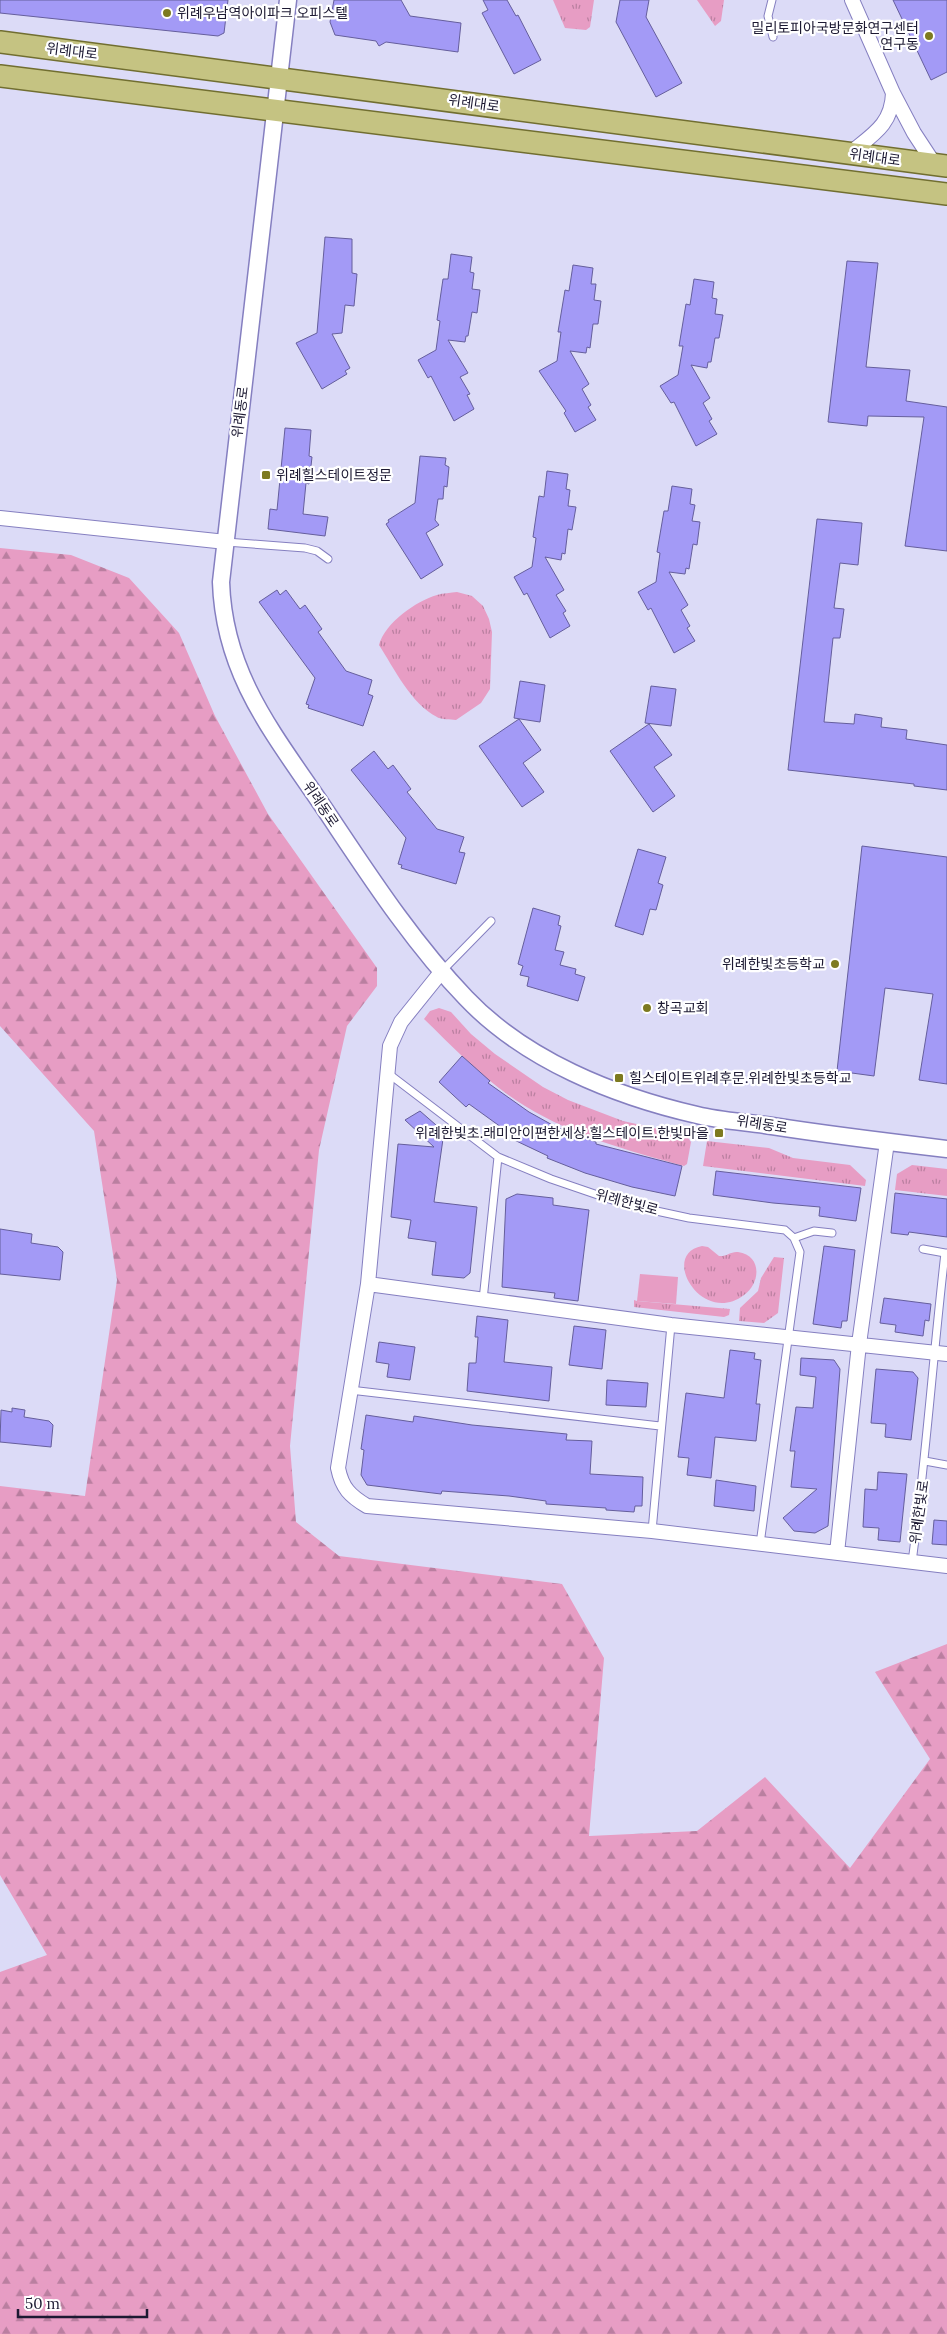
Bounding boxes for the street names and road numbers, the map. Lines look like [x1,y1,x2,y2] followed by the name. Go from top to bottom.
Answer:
[45,39,99,63] street label: 위례대로
[447,91,501,116] street label: 위례대로
[848,145,902,170] street label: 위례대로
[228,385,252,439] street label: 위례동로
[299,778,343,830] street label: 위례동로
[735,1111,789,1137] street label: 위례동로
[594,1185,661,1219] street label: 위례한빛로
[906,1479,932,1545] street label: 위례한빛로

